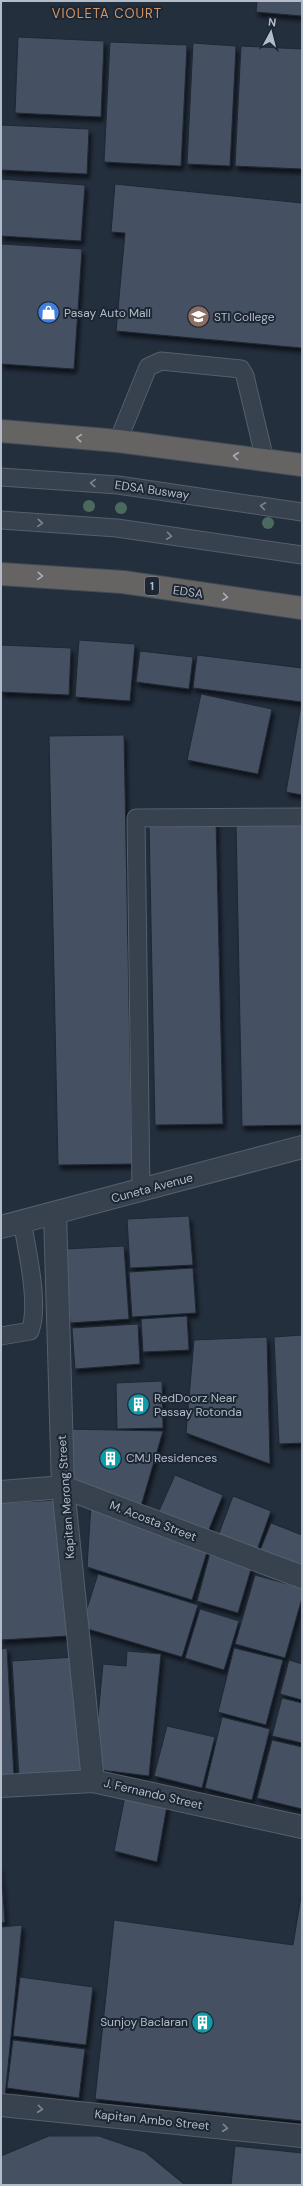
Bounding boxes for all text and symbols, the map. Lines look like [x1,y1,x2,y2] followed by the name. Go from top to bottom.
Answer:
[52,5,162,22] district label: VIOLETA COURT
[251,12,291,52] north arrow
[267,15,277,30] text: N
[36,300,62,326] shop icon: Pasay Auto Mall
[186,304,212,330] school or university icon: STI College
[64,305,151,321] place label: Pasay Auto Mall
[214,309,275,325] place label: STI College
[76,433,82,442] one-way arrow
[233,452,239,461] one-way arrow
[114,477,191,503] street label: EDSA Busway
[90,479,96,488] one-way arrow
[260,502,266,511] one-way arrow
[37,518,43,527] one-way arrow
[166,531,172,540] one-way arrow
[37,572,43,581] one-way arrow
[145,577,159,595] road number: 1
[172,582,204,602] street label: EDSA
[222,592,228,601] one-way arrow
[109,1169,195,1207] street label: Cuneta Avenue
[154,1390,242,1420] place label: RedDoorz Near Passay Rotonda
[126,1392,152,1418] building icon: RedDoorz Near Passay Rotonda
[54,1434,78,1559] street label: Kapitan Merong Street
[97,1445,123,1471] building icon: CMJ Residences
[126,1450,217,1466] place label: CMJ Residences
[107,1497,199,1545] street label: M. Acosta Street
[102,1775,204,1813] street label: J. Fernando Street
[190,2009,216,2035] building icon: Sunjoy Baclaran
[100,2014,188,2030] place label: Sunjoy Baclaran
[37,2104,43,2113] one-way arrow
[94,2106,211,2134] street label: Kapitan Ambo Street
[222,2123,228,2132] one-way arrow

